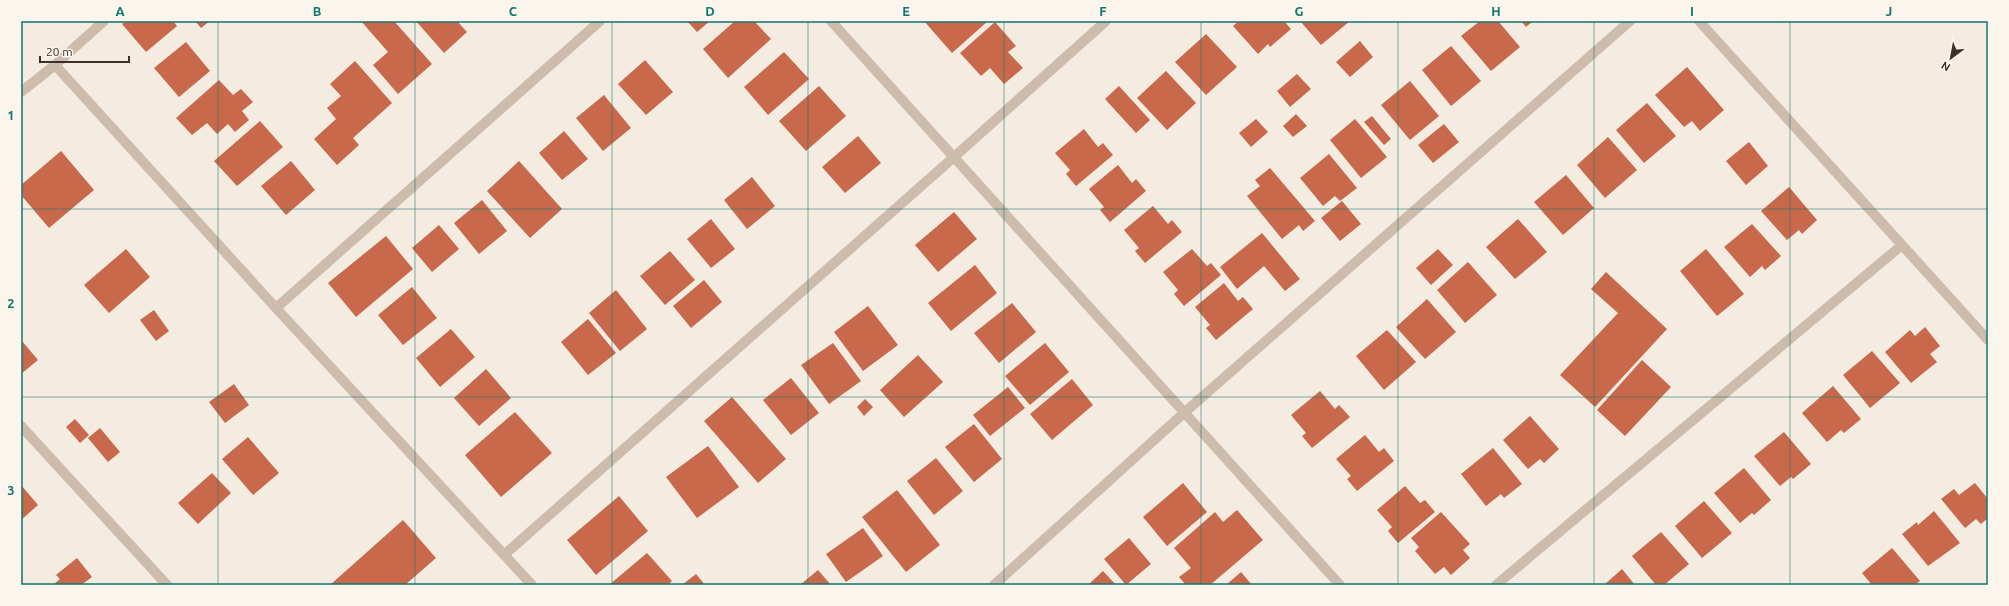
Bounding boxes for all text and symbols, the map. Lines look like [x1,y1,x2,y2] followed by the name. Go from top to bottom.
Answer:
[115,4,125,18] text: A
[313,4,322,18] text: B
[509,4,518,18] text: C
[705,4,715,18] text: D
[902,4,910,18] text: E
[1099,4,1107,18] text: F
[1295,4,1304,18] text: G
[1491,4,1501,18] text: H
[1690,4,1694,18] text: I
[1886,4,1892,18] text: J
[40,38,129,64] scale bar
[1931,38,1971,78] north arrow
[46,45,73,58] text: 20 m
[1939,59,1952,74] text: N
[7,108,15,122] text: 1
[7,296,15,310] text: 2
[7,483,15,497] text: 3

